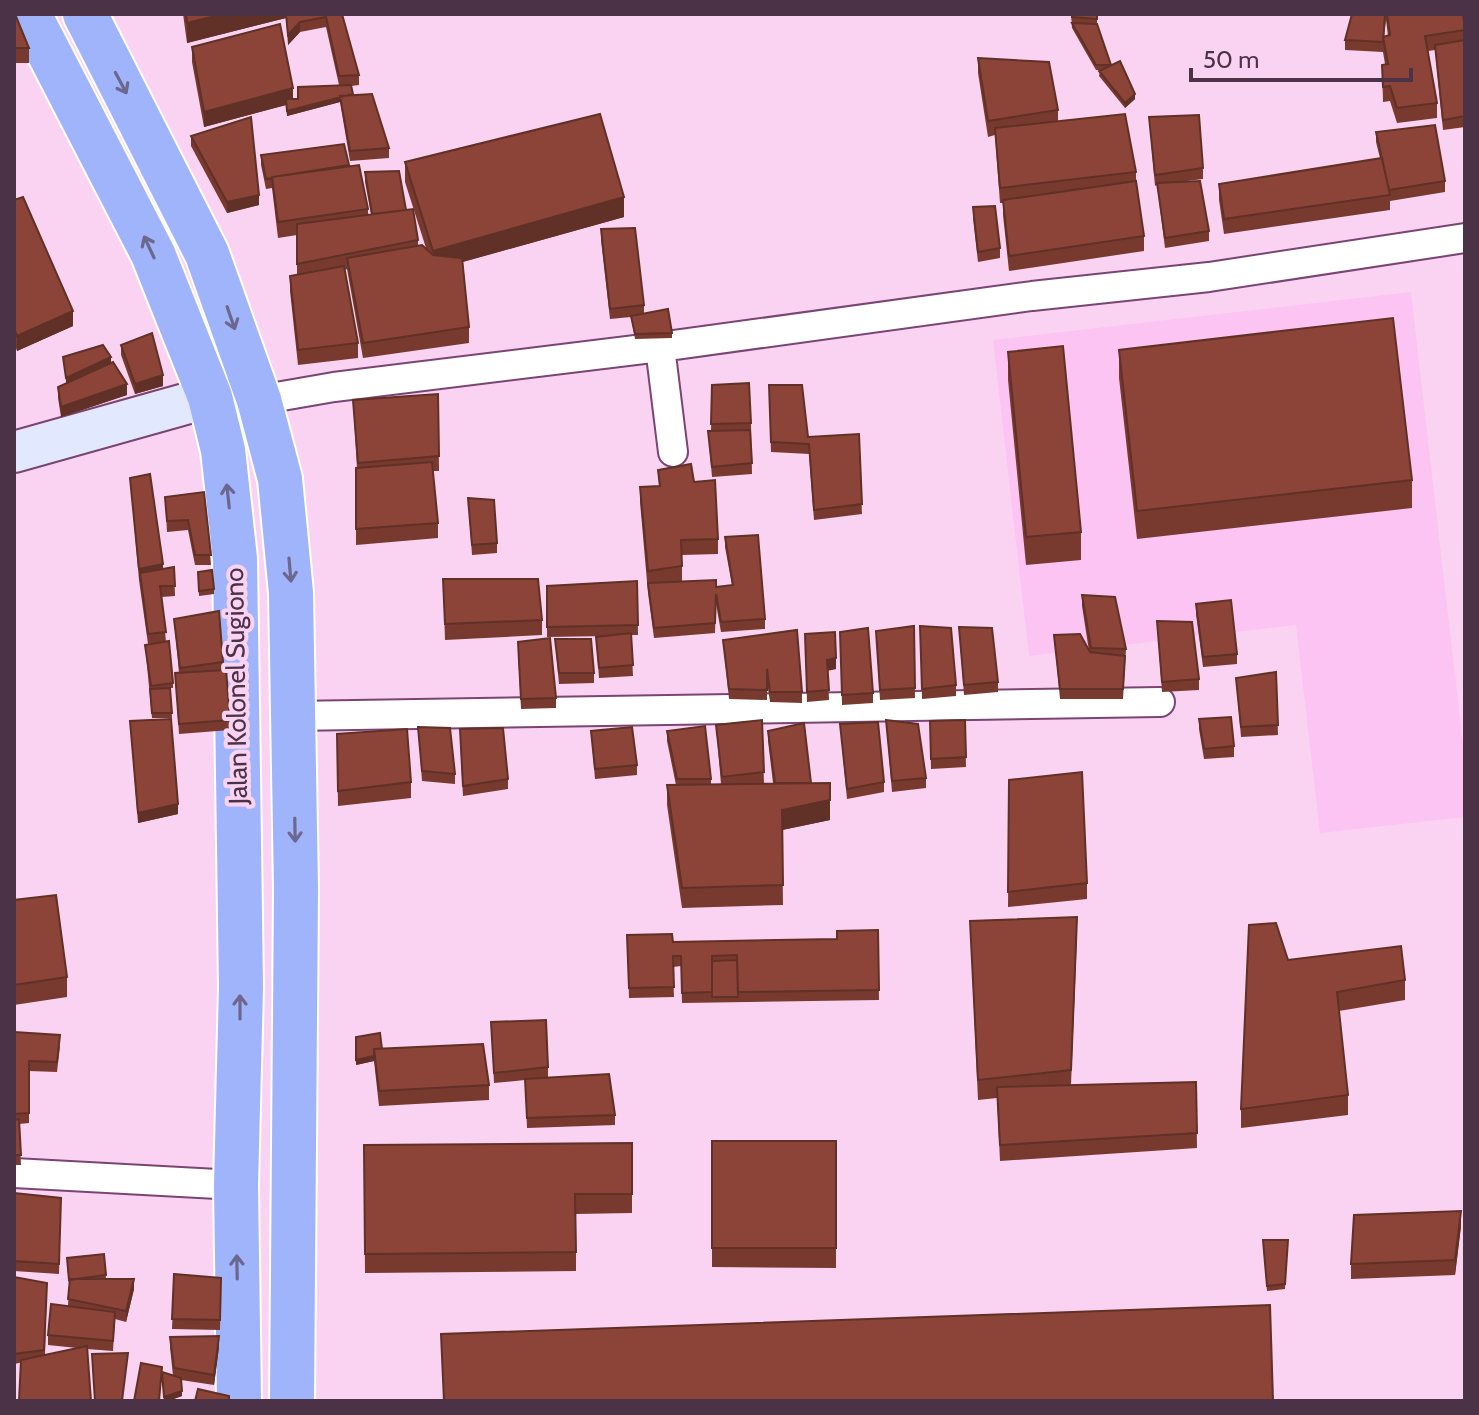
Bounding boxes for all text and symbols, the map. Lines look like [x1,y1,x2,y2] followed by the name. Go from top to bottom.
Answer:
[1191,32,1411,82] scale bar
[1203,45,1259,74] text: 50 m
[114,71,130,94] one-way arrow
[141,236,156,260] one-way arrow
[224,306,239,331] one-way arrow
[221,483,236,509] one-way arrow
[282,556,297,583] one-way arrow
[218,567,254,806] street label: Jalan Kolonel Sugiono
[287,816,302,843] one-way arrow
[233,994,248,1021] one-way arrow
[230,1254,245,1281] one-way arrow

